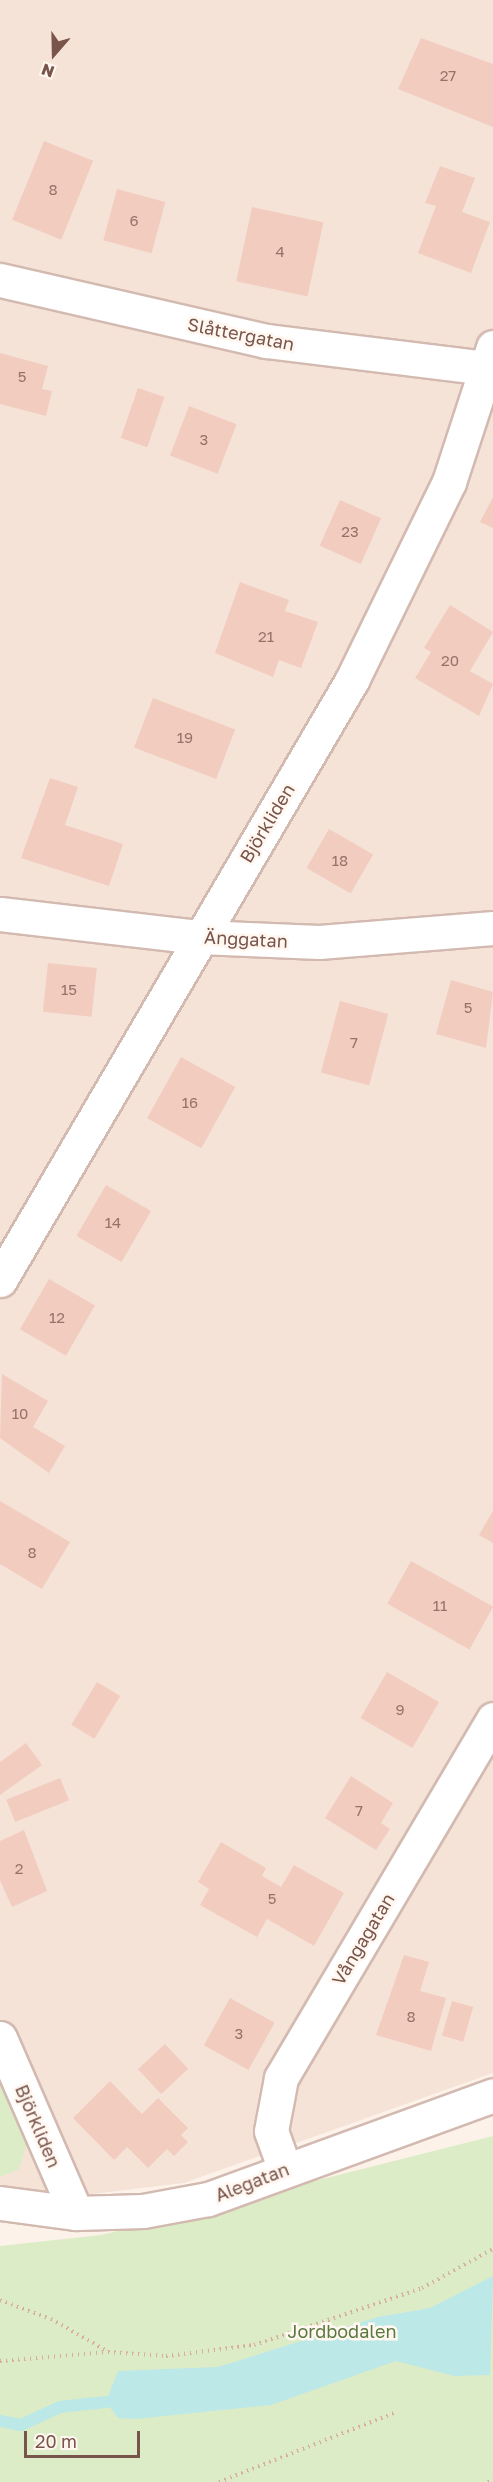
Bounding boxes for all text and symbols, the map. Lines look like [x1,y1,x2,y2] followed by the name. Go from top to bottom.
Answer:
[24,24,84,84] north arrow
[39,59,57,82] text: N
[440,67,456,85] house number: 27
[48,181,58,199] house number: 8
[129,212,139,230] house number: 6
[275,243,285,261] house number: 4
[186,313,296,355] street label: Slåttergatan
[18,368,26,386] house number: 5
[200,431,208,449] house number: 3
[341,523,359,541] house number: 23
[258,628,274,646] house number: 21
[441,652,459,670] house number: 20
[177,729,193,747] house number: 19
[235,780,299,866] street label: Björkliden
[332,852,348,870] house number: 18
[204,926,288,952] street label: Änggatan
[61,981,77,999] house number: 15
[464,999,472,1017] house number: 5
[350,1034,358,1052] house number: 7
[182,1094,198,1112] house number: 16
[105,1214,121,1232] house number: 14
[49,1309,65,1327] house number: 12
[12,1405,28,1423] house number: 10
[27,1544,37,1562] house number: 8
[433,1597,447,1615] house number: 11
[395,1701,405,1719] house number: 9
[355,1802,363,1820] house number: 7
[15,1860,23,1878] house number: 2
[327,1889,399,1989] street label: Vångagatan
[268,1890,276,1908] house number: 5
[406,2008,416,2026] house number: 8
[235,2025,243,2043] house number: 3
[11,2081,65,2171] street label: Björkliden
[212,2158,292,2206] street label: Alegatan
[288,2320,396,2342] park label: Jordbodalen
[27,2419,142,2457] scale bar
[35,2430,77,2452] text: 20 m

